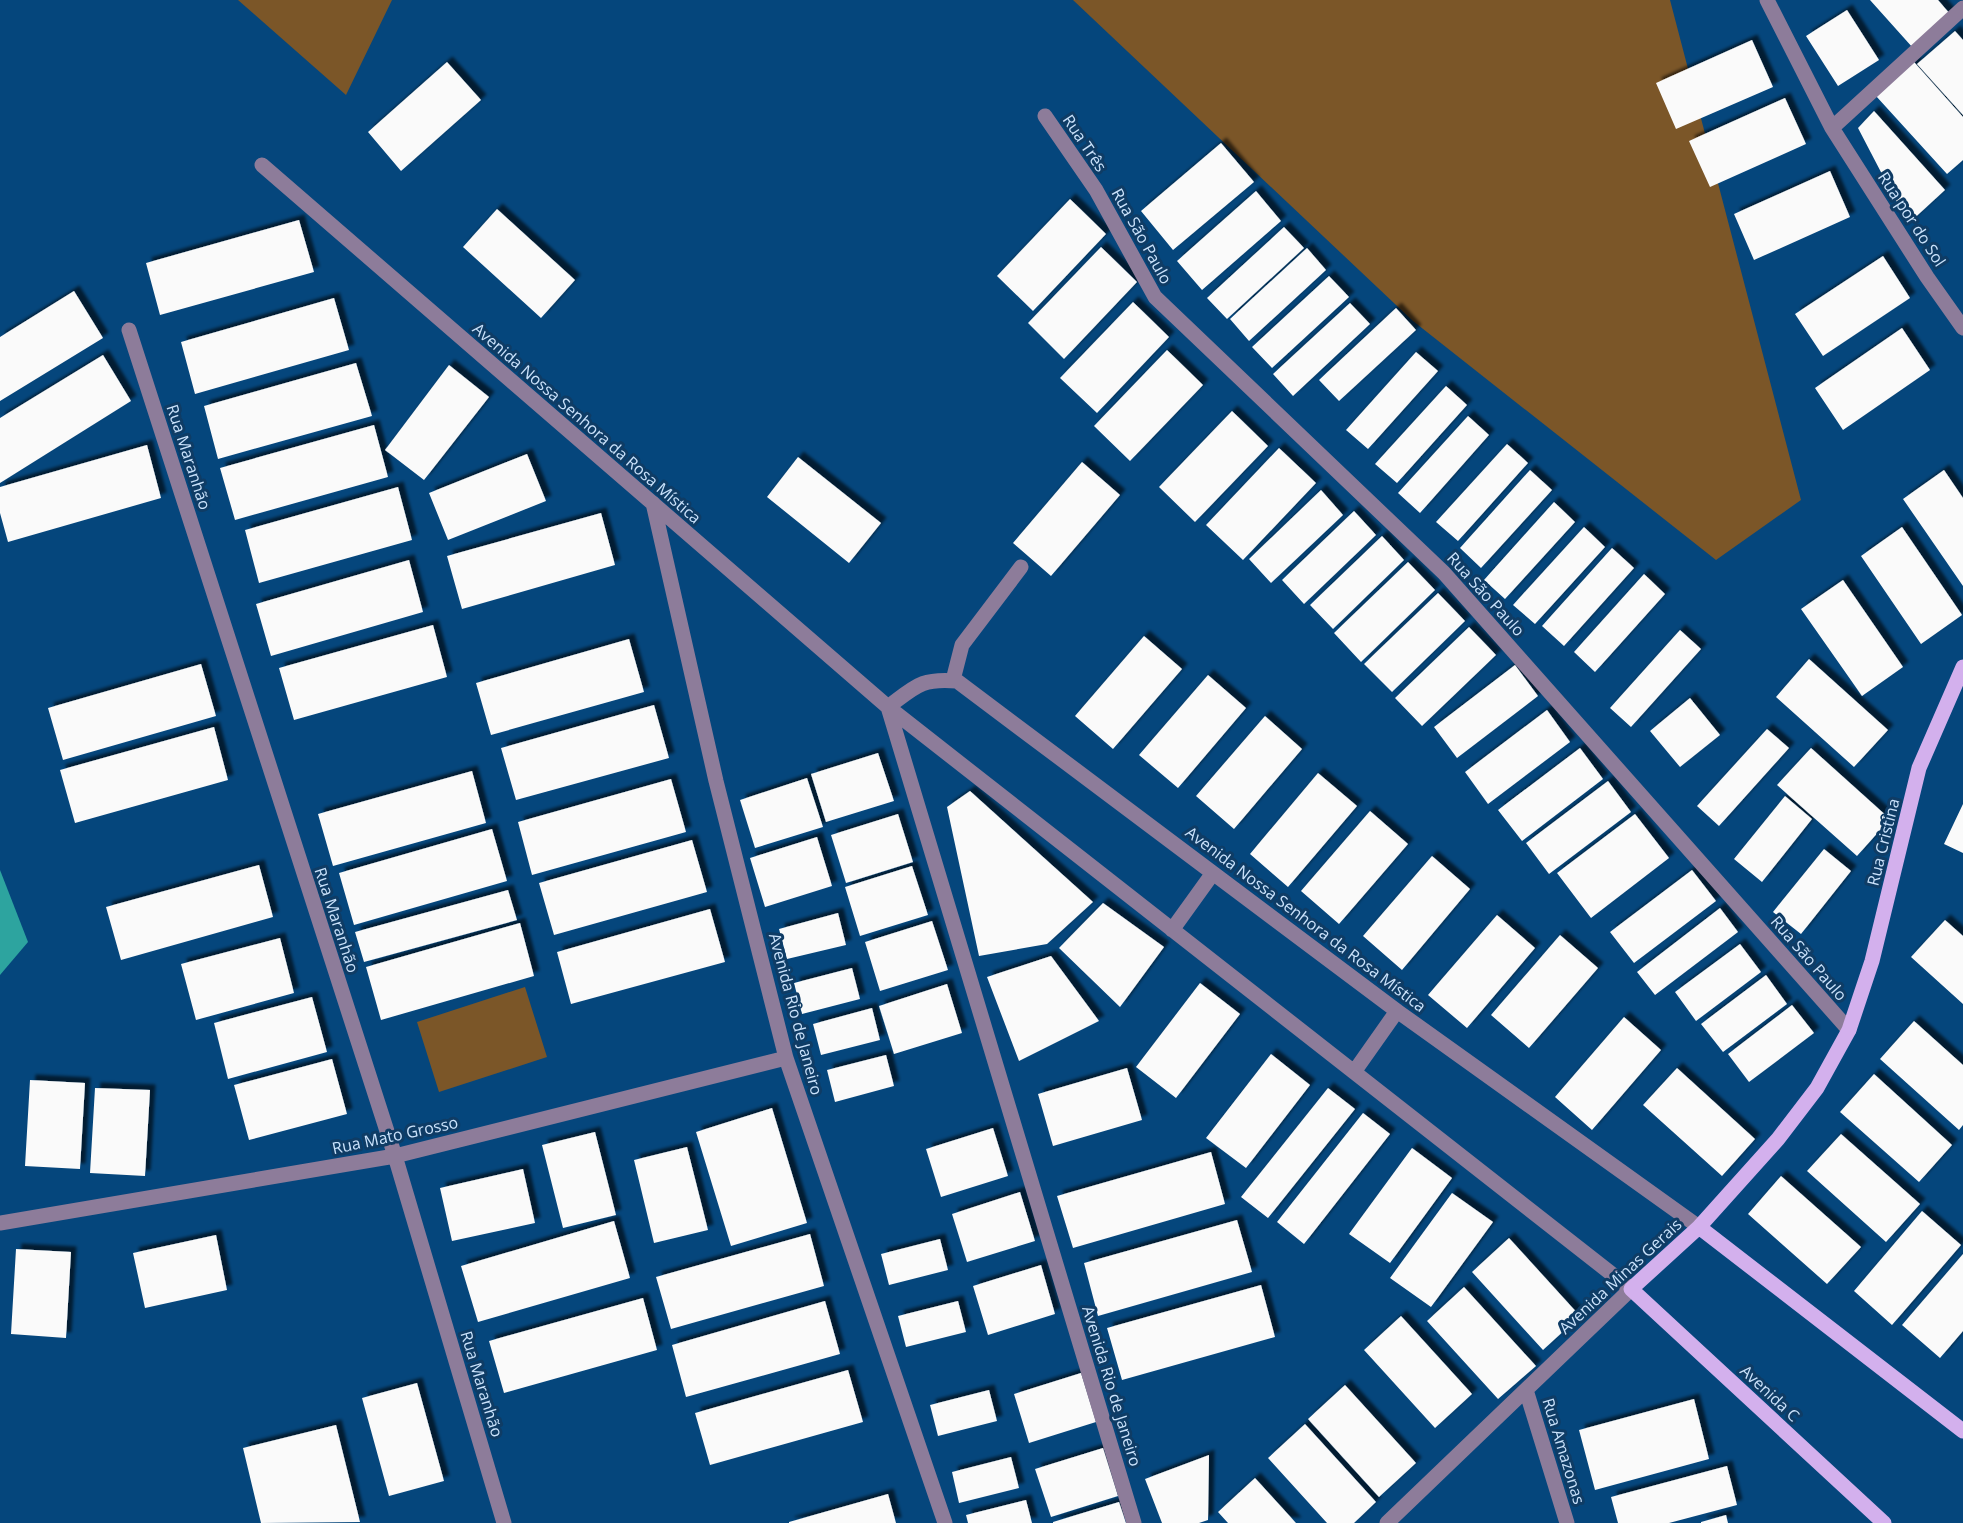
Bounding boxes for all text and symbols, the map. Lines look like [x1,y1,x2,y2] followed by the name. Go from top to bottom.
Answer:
[1058,110,1112,176] street label: Rua Três
[1873,167,1951,271] street label: Rua por do Sol
[1107,184,1177,288] street label: Rua São Paulo
[468,318,706,528] street label: Avenida Nossa Senhora da Rosa Mística
[162,401,216,513] street label: Rua Maranhão
[1442,547,1530,641] street label: Rua São Paulo
[1862,796,1904,888] street label: Rua Cristina
[1181,821,1431,1017] street label: Avenida Nossa Senhora da Rosa Mística
[310,864,364,976] street label: Rua Maranhão
[1766,911,1852,1005] street label: Rua São Paulo
[764,931,828,1097] street label: Avenida Rio de Janeiro
[330,1111,460,1159] street label: Rua Mato Grosso
[1554,1213,1686,1339] street label: Avenida Minas Gerais
[1077,1303,1147,1469] street label: Avenida Rio de Janeiro
[455,1328,509,1440] street label: Rua Maranhão
[1735,1360,1805,1426] street label: Avenida C
[1537,1395,1591,1507] street label: Rua Amazonas

